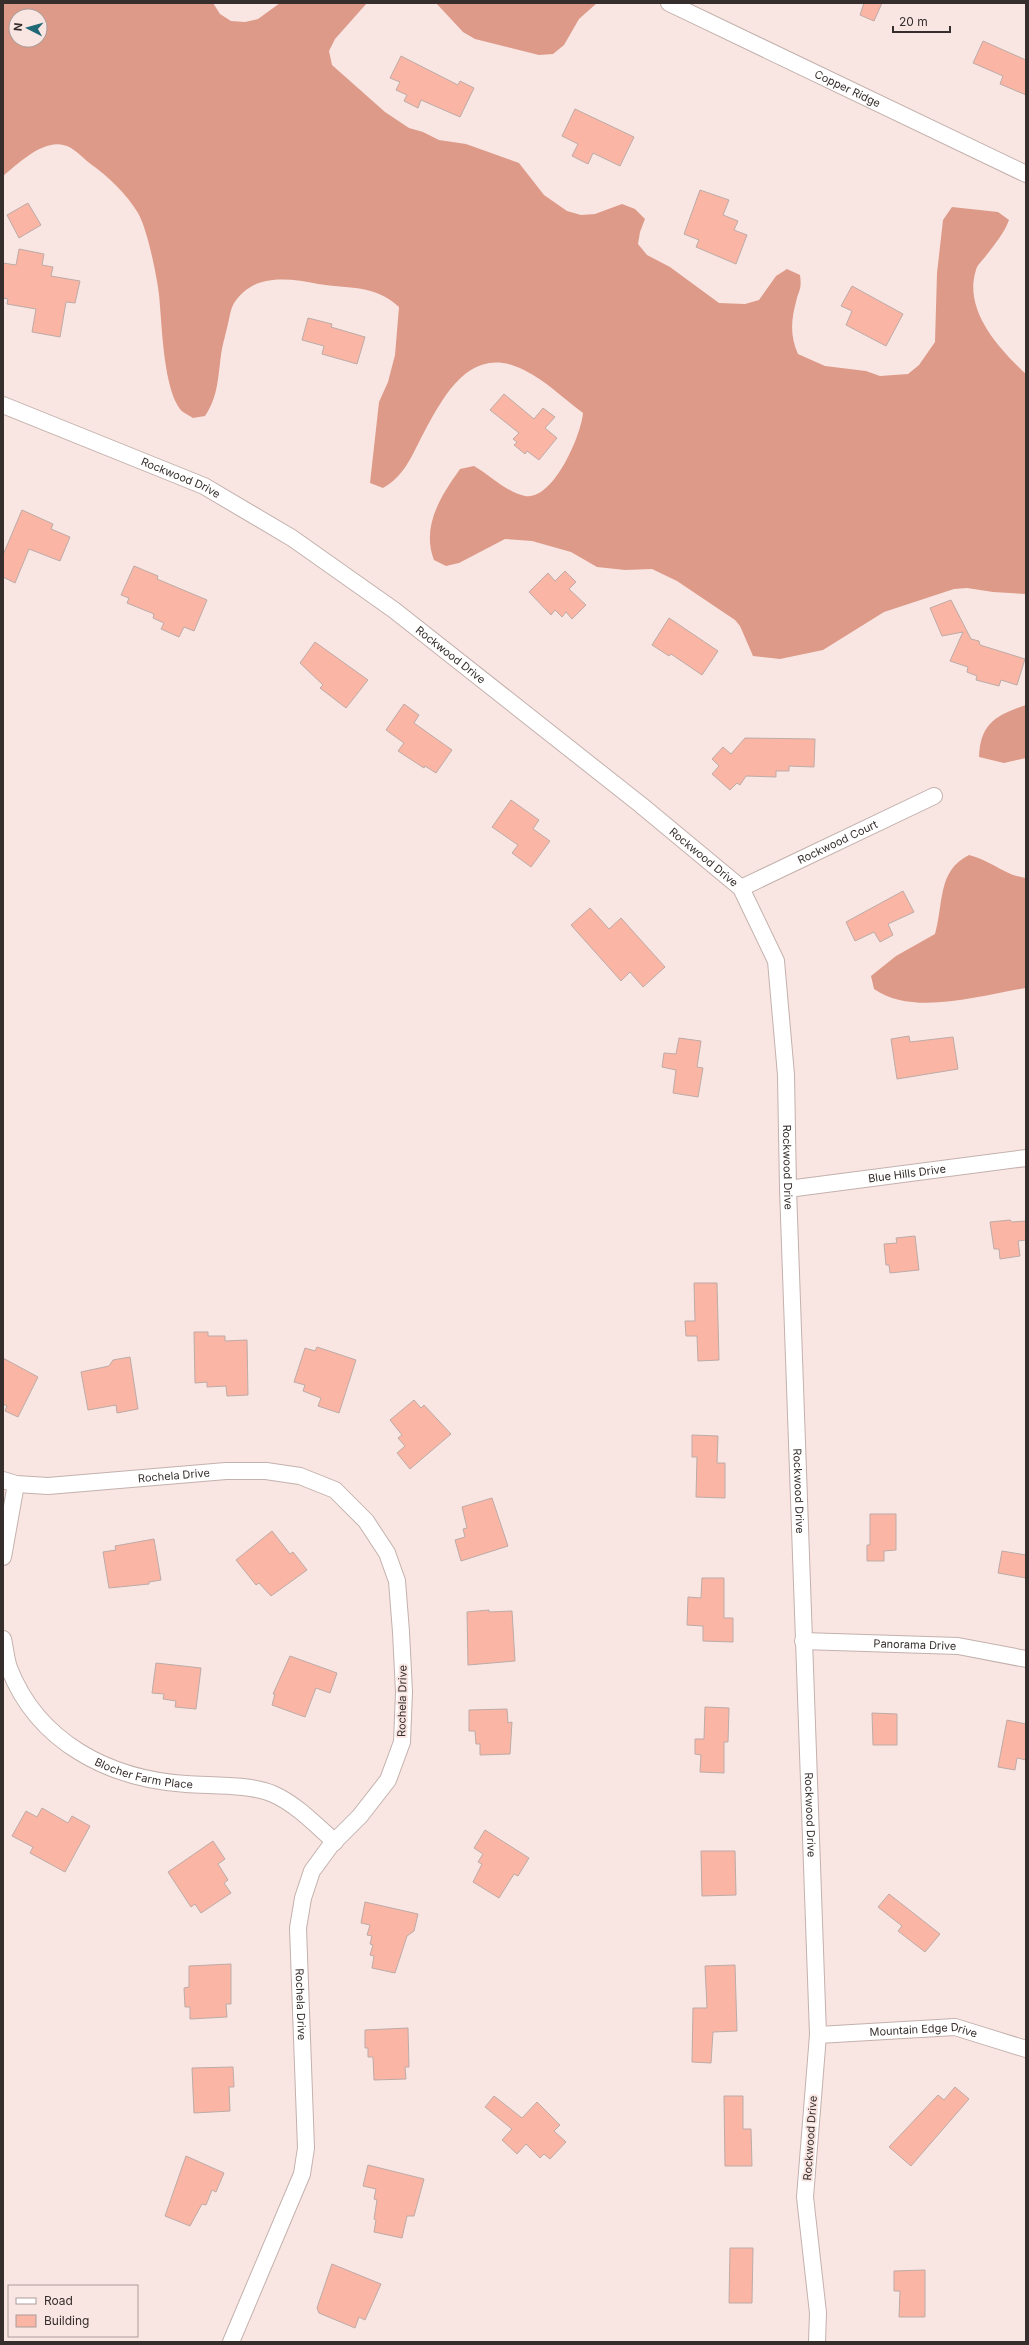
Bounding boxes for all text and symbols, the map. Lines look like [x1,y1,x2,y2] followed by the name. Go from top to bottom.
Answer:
[8,8,48,48] north arrow
[893,8,950,34] scale bar
[899,14,928,29] text: 20 m
[11,22,25,32] text: N
[812,67,883,110] street label: Copper Ridge
[139,454,223,501] street label: Rockwood Drive
[413,623,488,687] street label: Rockwood Drive
[795,817,880,867] street label: Rockwood Court
[667,825,741,890] street label: Rockwood Drive
[780,1124,796,1210] street label: Rockwood Drive
[867,1161,947,1186] street label: Blue Hills Drive
[790,1448,807,1534] street label: Rockwood Drive
[137,1465,210,1485] street label: Rochela Drive
[873,1636,957,1653] street label: Panorama Drive
[394,1665,410,1737] street label: Rochela Drive
[92,1754,193,1791] street label: Blocher Farm Place
[802,1772,819,1858] street label: Rockwood Drive
[292,1968,309,2041] street label: Rochela Drive
[869,2020,979,2041] street label: Mountain Edge Drive
[800,2095,820,2181] street label: Rockwood Drive
[8,2285,138,2337] legend
[44,2293,73,2308] text: Road
[44,2313,89,2328] text: Building

